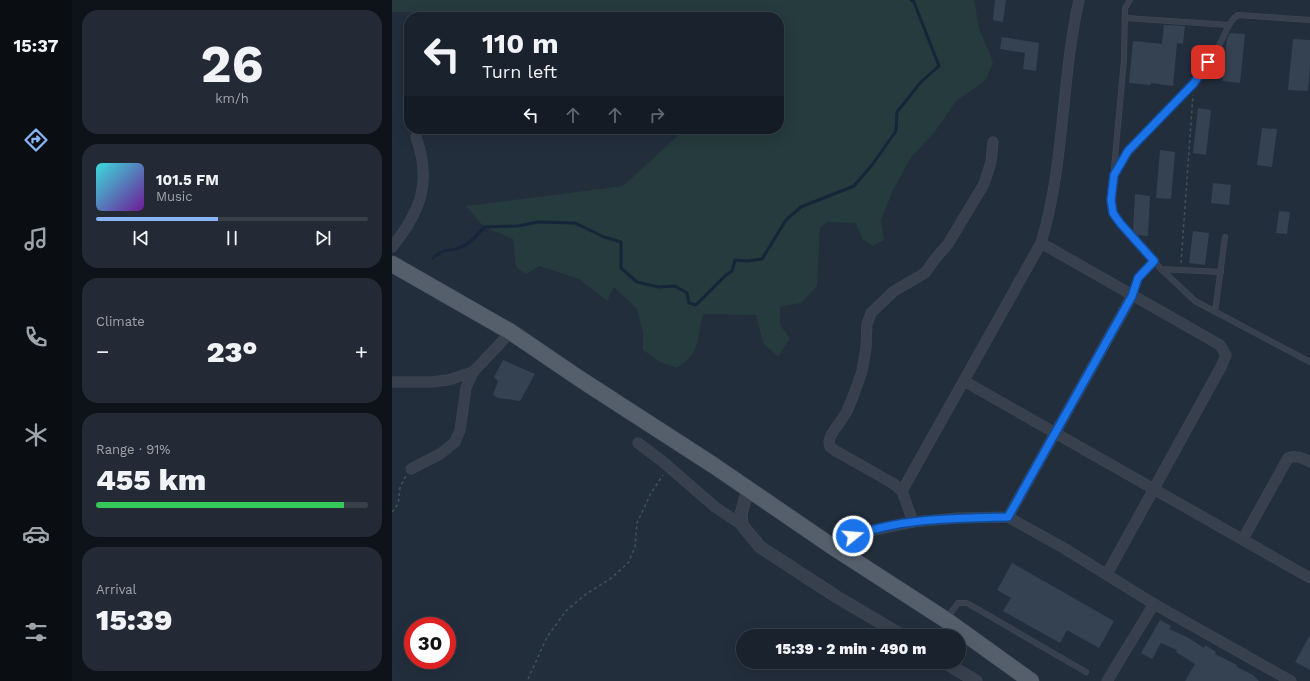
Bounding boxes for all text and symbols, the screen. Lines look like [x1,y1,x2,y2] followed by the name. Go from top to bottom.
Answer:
[482,27,559,60] text: 110 m
[416,28,468,80] icon: left
[200,34,264,95] text: 26
[14,35,58,56] text: 15:37
[1191,45,1225,79] pin
[1197,51,1219,73] icon: arrive
[482,61,557,82] text: Turn left
[215,91,249,106] text: km/h
[520,104,542,126] icon: left
[562,104,584,126] icon: ahead
[604,104,626,126] icon: ahead
[646,104,668,126] icon: right
[22,126,50,154] icon: directions
[156,171,219,189] text: 101.5 FM
[156,189,193,204] text: Music
[22,225,50,253] icon: music
[130,227,152,249] icon: previous
[221,227,243,249] icon: pause
[312,227,334,249] icon: next
[96,314,145,329] text: Climate
[22,323,50,351] icon: phone
[206,334,258,369] text: 23°
[96,339,109,364] text: −
[355,339,368,364] text: +
[22,421,50,449] icon: climate
[96,442,171,457] text: Range · 91%
[96,462,206,497] text: 455 km
[832,515,874,557] position arrow
[22,520,50,548] icon: car
[96,582,137,597] text: Arrival
[96,602,172,637] text: 15:39
[404,617,456,669] speed limit sign: 30
[22,618,50,646] icon: filters
[776,640,926,658] text: 15:39 · 2 min · 490 m

